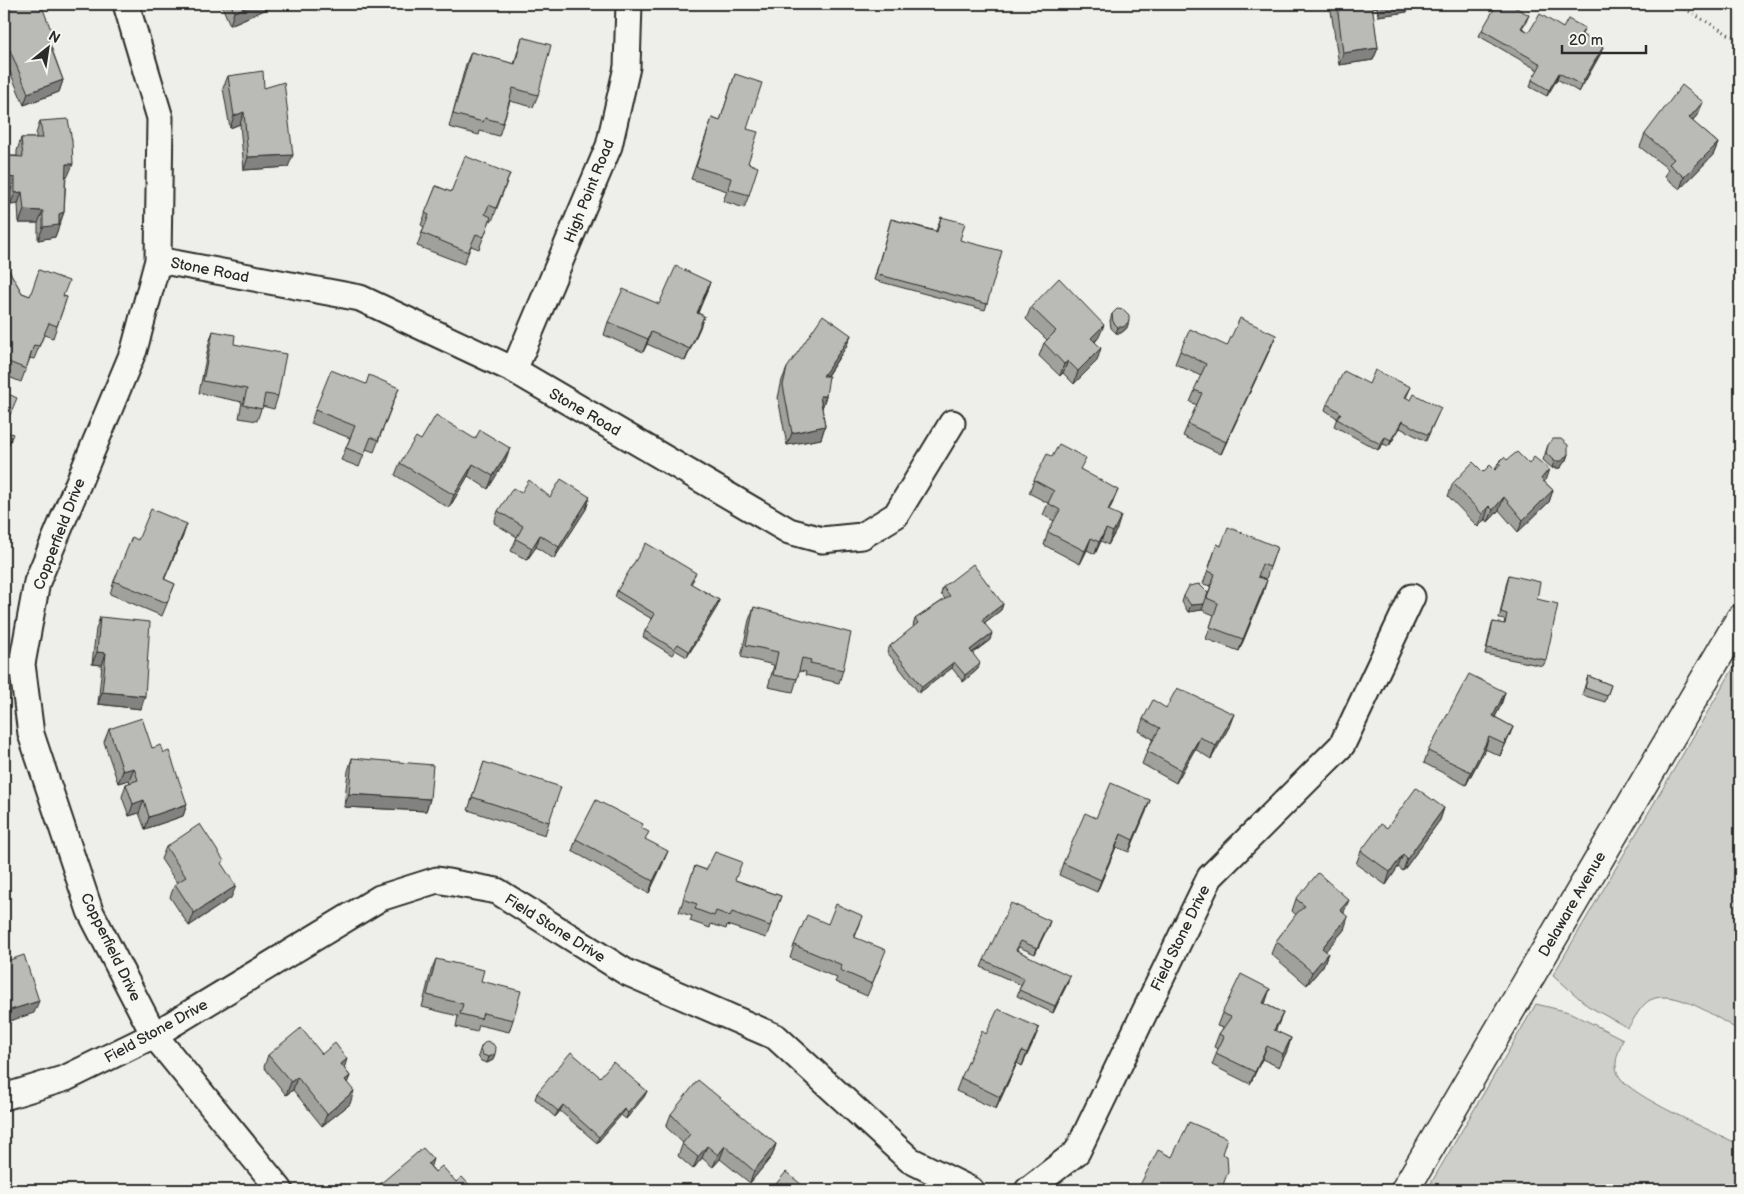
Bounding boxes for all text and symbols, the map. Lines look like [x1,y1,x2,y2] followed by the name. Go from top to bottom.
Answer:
[22,22,72,72] north arrow
[1562,22,1645,54] scale bar
[45,27,63,47] text: N
[1569,31,1603,50] text: 20 m
[560,137,619,246] street label: High Point Road
[169,254,251,287] street label: Stone Road
[546,384,624,441] street label: Stone Road
[29,475,90,593] street label: Copperfield Drive
[1535,848,1610,960] street label: Delaware Avenue
[1147,882,1214,994] street label: Field Stone Drive
[76,890,145,1005] street label: Copperfield Drive
[501,890,609,967] street label: Field Stone Drive
[101,995,211,1068] street label: Field Stone Drive

